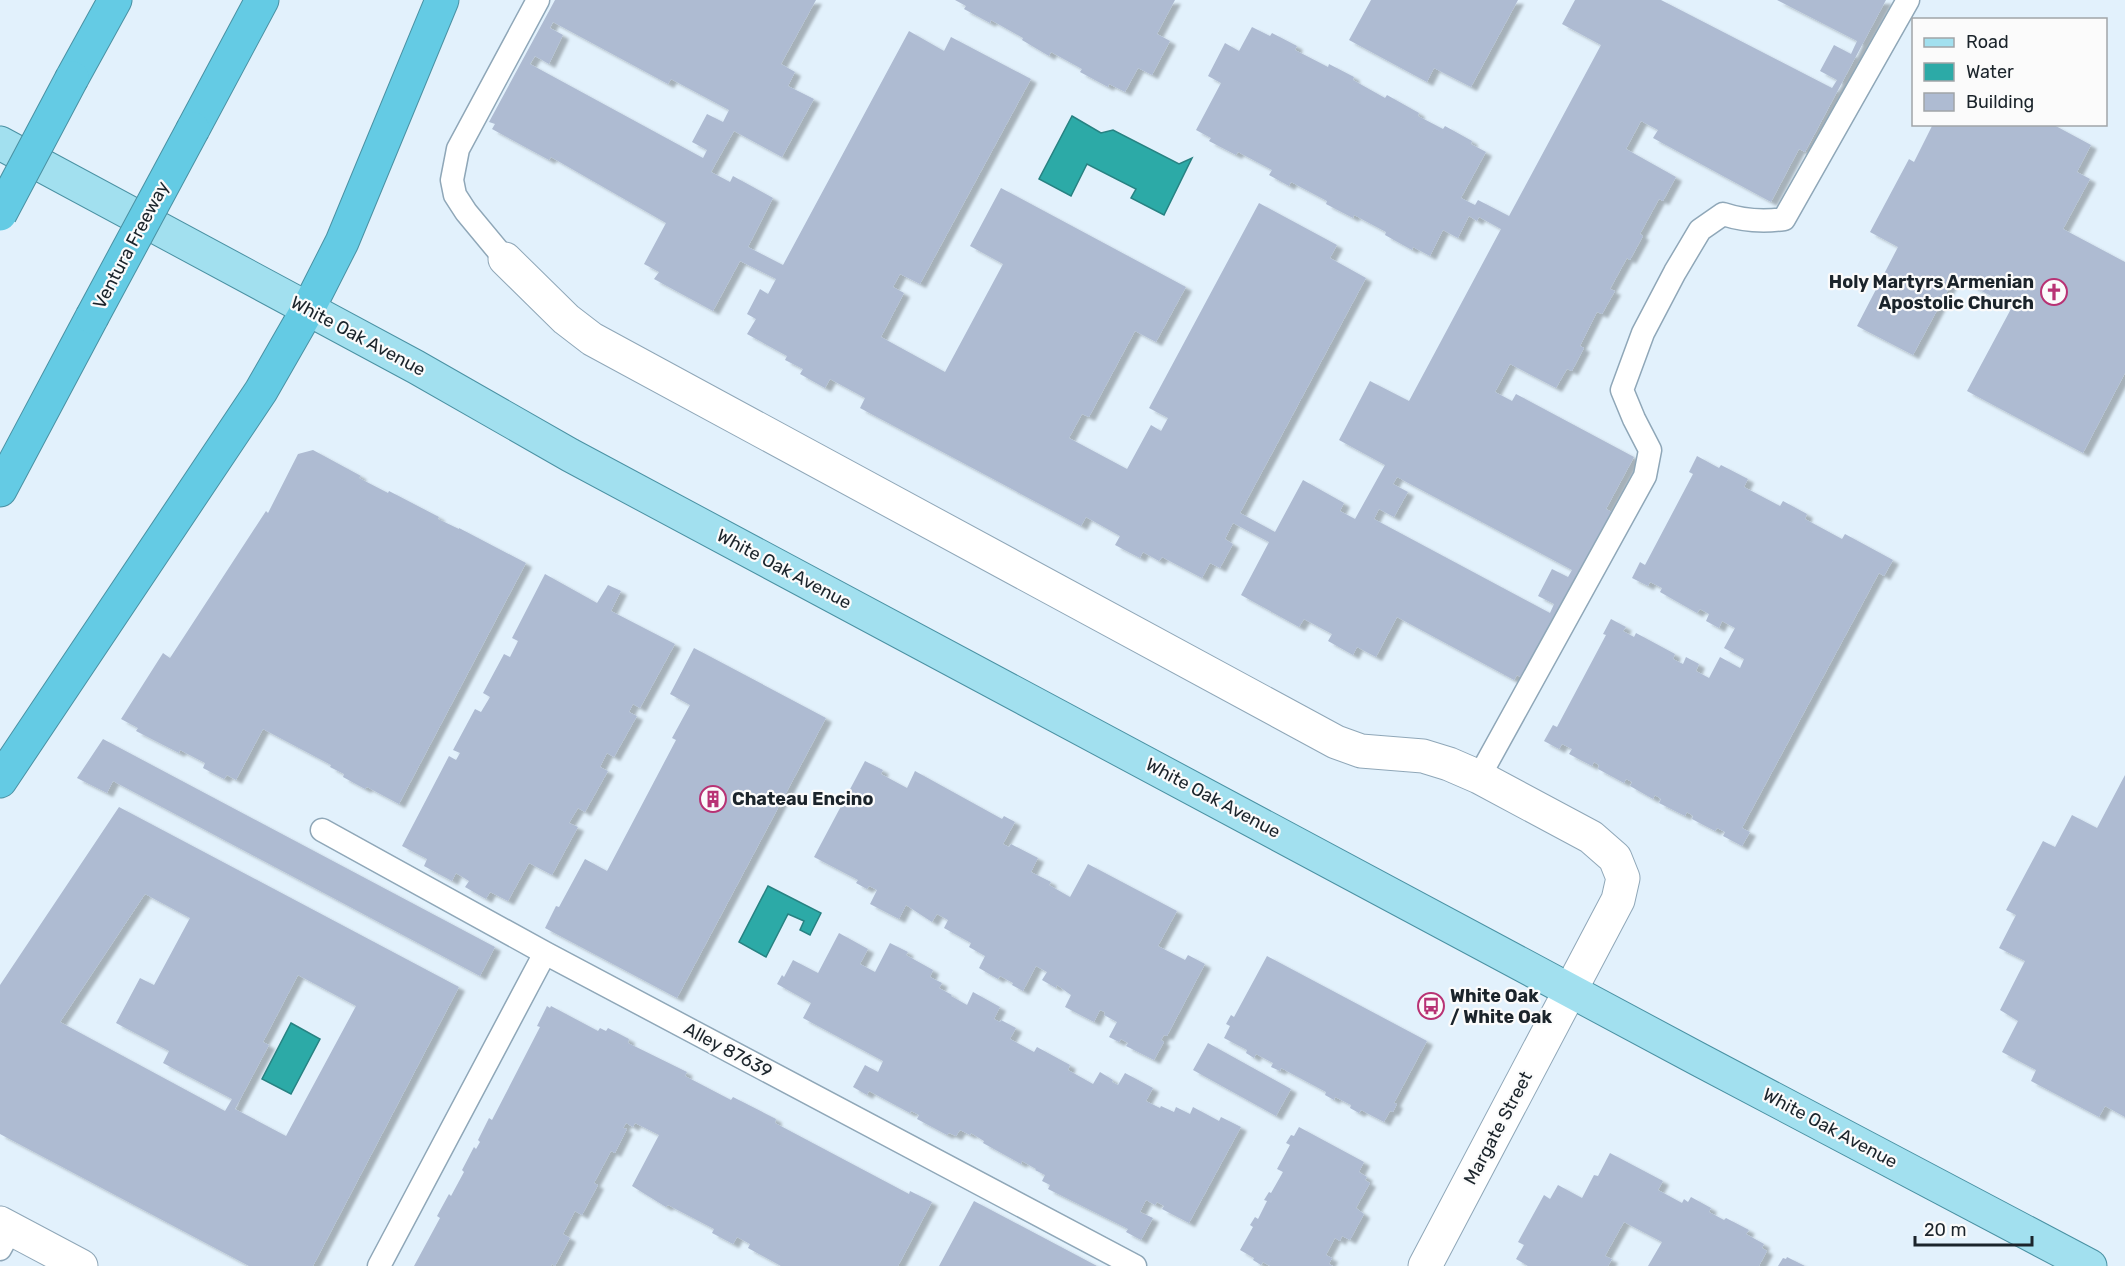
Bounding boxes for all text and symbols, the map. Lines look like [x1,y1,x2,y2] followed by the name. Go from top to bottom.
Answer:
[1912,18,2107,126] legend
[1966,31,2009,53] text: Road
[1966,61,2014,83] text: Water
[1966,91,2034,113] text: Building
[88,177,174,313] street label: Ventura Freeway
[1829,271,2034,314] place label: Holy Martyrs Armenian Apostolic Church
[2039,277,2069,307] church icon: Holy Martyrs Armenian Apostolic Church
[287,291,429,381] street label: White Oak Avenue
[713,524,855,614] street label: White Oak Avenue
[1142,753,1284,843] street label: White Oak Avenue
[698,784,728,814] building icon: Chateau Encino
[732,788,873,810] place label: Chateau Encino
[1450,985,1552,1028] place label: White Oak / White Oak
[1416,991,1446,1021] bus stop icon: White Oak / White Oak
[680,1018,776,1082] street label: Alley 87639
[1459,1068,1537,1188] street label: Margate Street
[1759,1083,1901,1173] street label: White Oak Avenue
[1915,1209,2032,1247] scale bar
[1924,1219,1966,1241] text: 20 m

